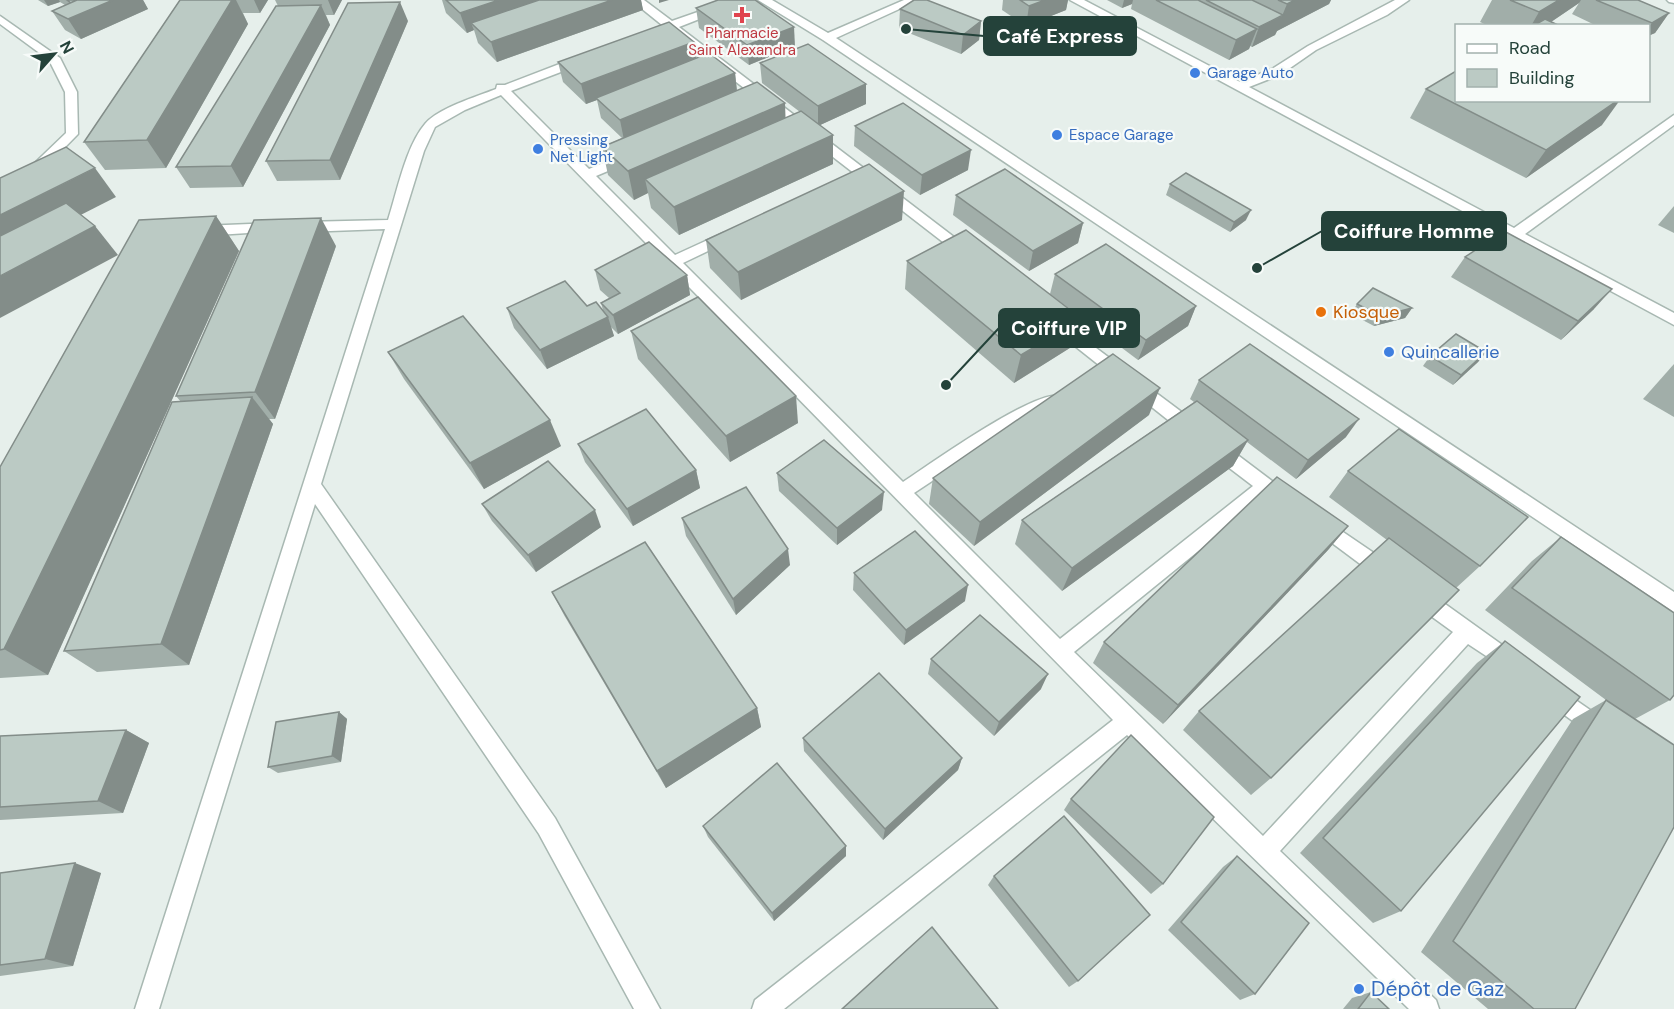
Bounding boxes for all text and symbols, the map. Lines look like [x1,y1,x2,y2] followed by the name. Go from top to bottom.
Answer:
[735,8,749,22] marker: Pharmacie Saint Alexandra
[984,17,1136,55] callout: Café Express
[688,23,796,60] place label: Pharmacie Saint Alexandra
[996,23,1124,49] text: Café Express
[24,24,84,84] north arrow
[1455,24,1650,102] legend
[1509,36,1551,60] text: Road
[55,37,79,57] text: N
[1207,63,1294,83] place label: Garage Auto
[1188,66,1202,80] marker: Garage Auto
[1509,66,1574,90] text: Building
[1069,125,1173,145] place label: Espace Garage
[1050,128,1064,142] marker: Espace Garage
[550,130,613,167] place label: Pressing Net Light
[531,142,545,156] marker: Pressing Net Light
[1322,212,1506,250] callout: Coiffure Homme
[1334,218,1494,244] text: Coiffure Homme
[1333,300,1399,324] place label: Kiosque
[1314,305,1328,319] marker: Kiosque
[999,309,1139,347] callout: Coiffure VIP
[1011,315,1127,341] text: Coiffure VIP
[1401,340,1499,364] place label: Quincallerie
[1382,345,1396,359] marker: Quincallerie
[1371,975,1504,1003] place label: Dépôt de Gaz
[1352,982,1366,996] marker: Dépôt de Gaz

